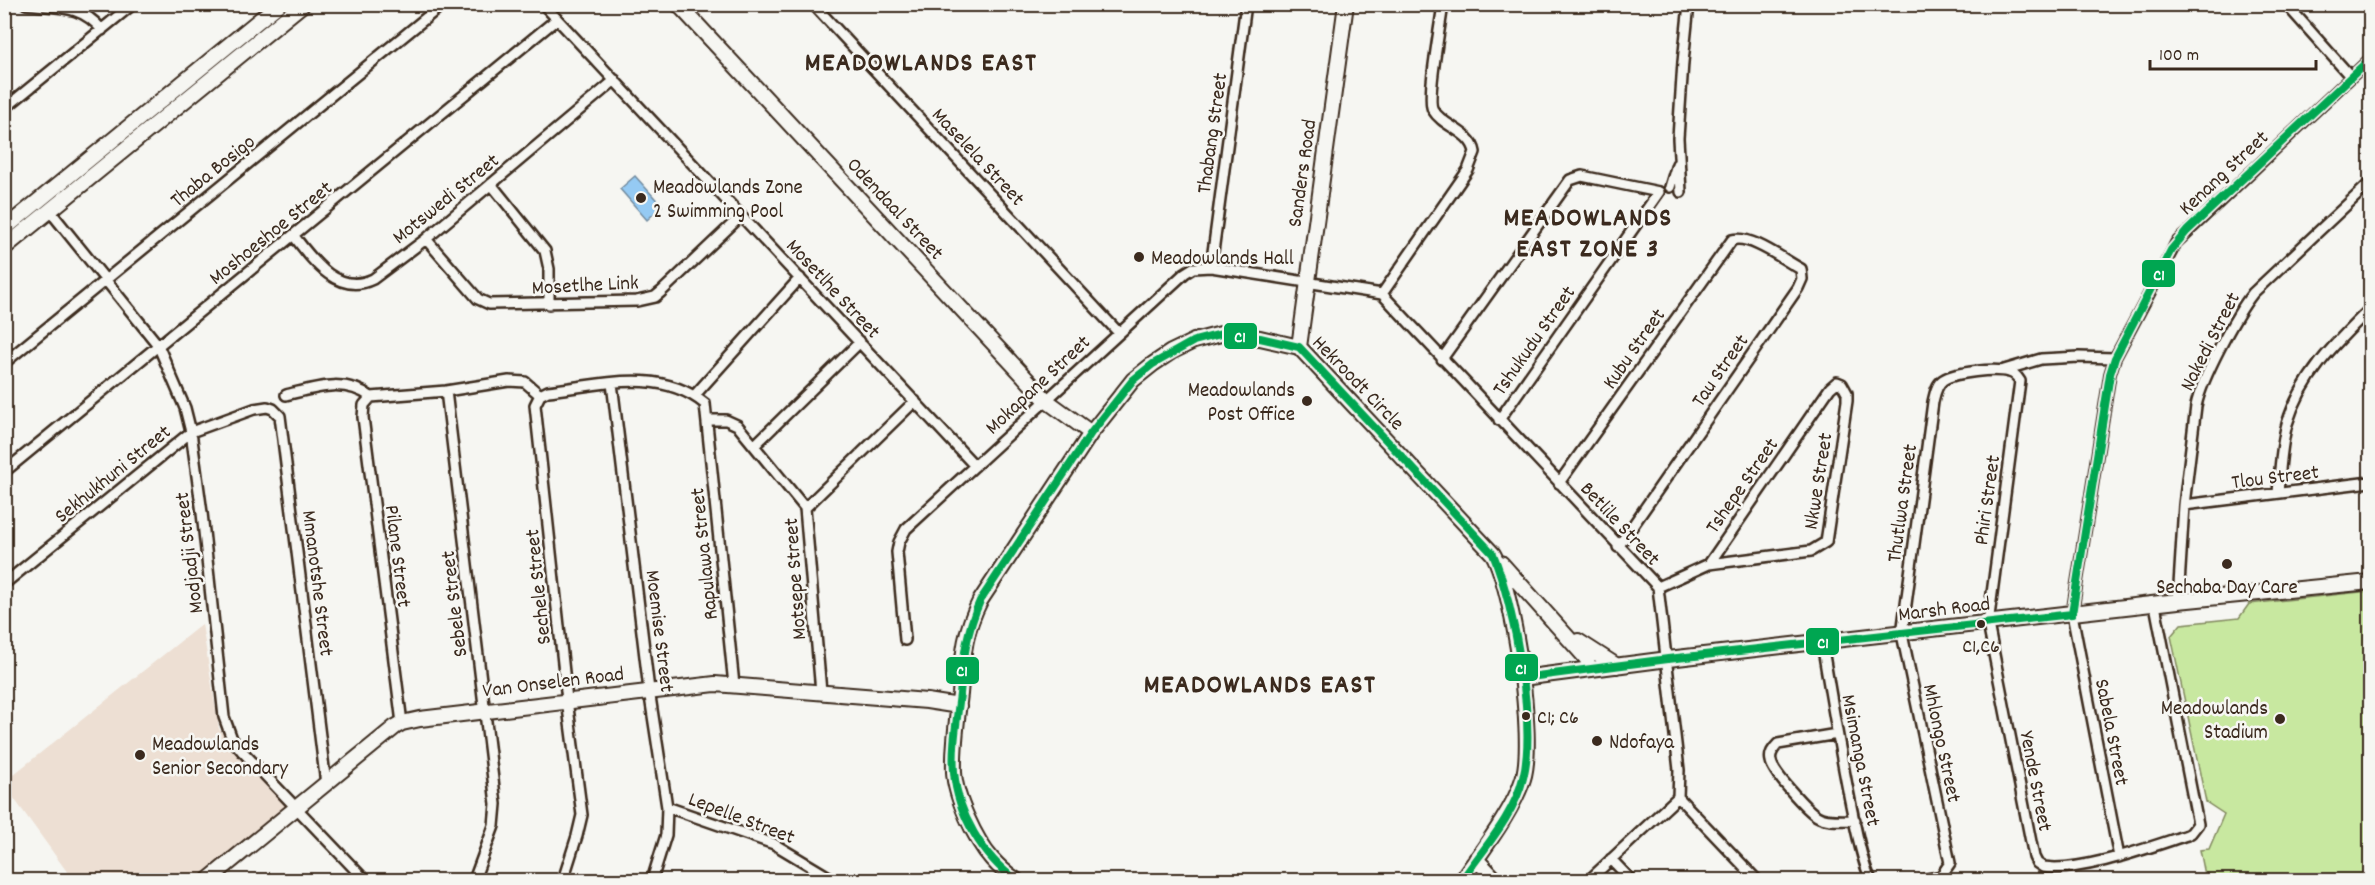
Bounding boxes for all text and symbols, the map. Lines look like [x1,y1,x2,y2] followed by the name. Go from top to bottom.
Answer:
[2150,33,2316,71] scale bar
[2159,44,2199,69] text: 100 m
[805,45,1037,84] district label: MEADOWLANDS EAST
[1191,71,1237,196] street label: Thabang Street
[923,102,1031,214] street label: Maselela Street
[1282,118,1326,229] street label: Sanders Road
[2173,124,2277,224] street label: Kenang Street
[165,129,263,216] street label: Thaba Bosigo
[387,147,507,253] street label: Motswedi Street
[838,152,950,268] street label: Odendaal Street
[653,174,803,228] place label: Meadowlands Zone 2 Swimming Pool
[204,175,340,294] street label: Moshoeshoe Street
[634,191,648,205] marker: Meadowlands Zone 2 Swimming Pool
[1503,200,1673,270] district label: MEADOWLANDS EAST ZONE 3
[777,233,886,347] street label: Mosetlhe Street
[1151,245,1294,275] place label: Meadowlands Hall
[1132,250,1146,264] marker: Meadowlands Hall
[2141,259,2176,288] line badge: C1
[2153,265,2165,288] text: C1
[531,269,639,305] street label: Mosetlhe Link
[1486,280,1585,403] street label: Tshukudu Street
[2174,287,2250,397] street label: Nakedi Street
[1597,303,1674,396] street label: Kubu Street
[1223,322,1258,350] line badge: C1
[1234,327,1246,350] text: C1
[980,329,1099,443] street label: Mokapane Street
[1685,329,1758,414] street label: Tau Street
[1304,330,1410,438] street label: Hekroodt Circle
[1188,377,1295,431] place label: Meadowlands Post Office
[1300,394,1314,408] marker: Meadowlands Post Office
[49,419,179,532] street label: Sekhukhuni Street
[1798,431,1842,532] street label: Nkwe Street
[1699,433,1788,541] street label: Tshepe Street
[1881,442,1927,564] street label: Thutlwa Street
[1968,453,2010,547] street label: Phiri Street
[2230,459,2321,499] street label: Tlou Street
[1572,476,1666,574] street label: Betlile Street
[684,486,728,621] street label: Rapulawa Street
[169,490,213,615] street label: Modjadji Street
[375,503,417,610] street label: Pilane Street
[292,509,340,658] street label: Mmanotshe Street
[778,517,816,641] street label: Motsepe Street
[519,527,561,646] street label: Sechele Street
[435,549,477,659] street label: Sebele Street
[2220,557,2234,571] marker: Sechaba Day Care
[636,568,680,695] street label: Moemise Street
[2156,574,2298,604] place label: Sechaba Day Care
[1897,590,1992,632] street label: Marsh Road
[1975,618,1987,630] marker: C1,C6
[1805,627,1840,656] line badge: C1
[1817,633,1829,656] text: C1
[1962,634,2000,662] place label: C1,C6
[1504,653,1539,682] line badge: C1
[945,656,980,685] line badge: C1
[1515,659,1527,682] text: C1
[481,660,626,708] street label: Van Onselen Road
[956,661,968,684] text: C1
[1144,667,1376,706] district label: MEADOWLANDS EAST
[2085,677,2135,789] street label: Sabela Street
[1913,682,1967,806] street label: Mhlongo Street
[1832,692,1887,829] street label: Msimanga Street
[2161,695,2268,749] place label: Meadowlands Stadium
[1537,705,1579,733] place label: C1; C6
[1520,710,1532,722] marker: C1; C6
[2273,712,2287,726] marker: Meadowlands Stadium
[1609,729,1675,759] place label: Ndofaya
[2010,729,2059,835] street label: Yende Street
[152,731,288,785] place label: Meadowlands Senior Secondary
[1590,734,1604,748] marker: Ndofaya
[133,748,147,762] marker: Meadowlands Senior Secondary
[683,786,799,854] street label: Lepelle Street

